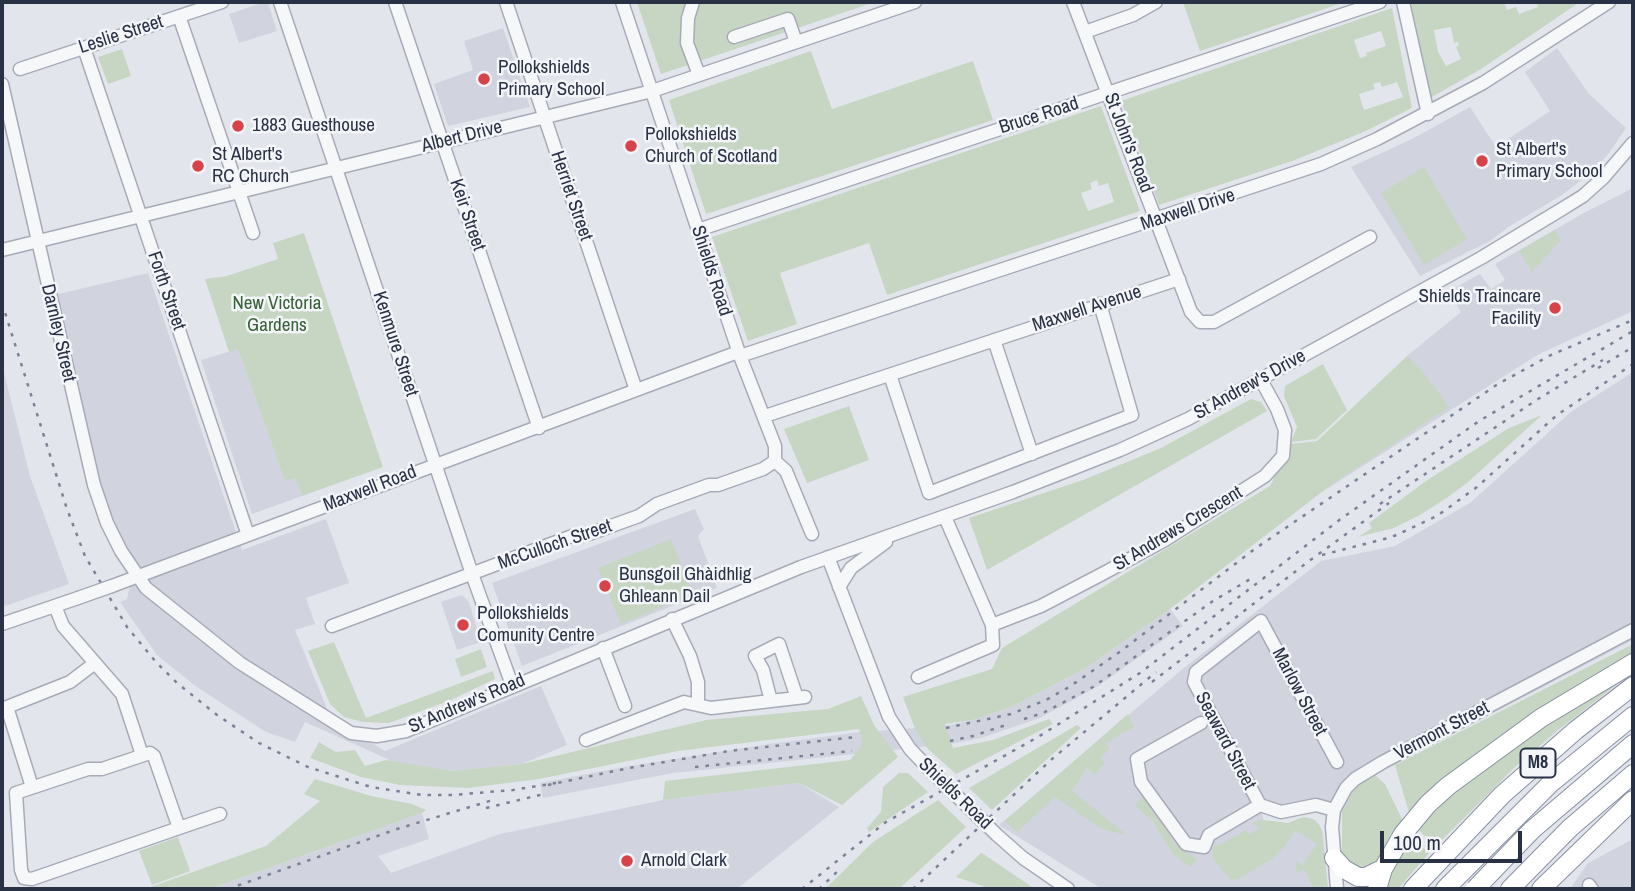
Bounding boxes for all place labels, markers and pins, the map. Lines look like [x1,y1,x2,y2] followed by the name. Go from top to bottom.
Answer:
[498,57,604,101] place label: Pollokshields Primary School
[476,71,492,87] marker: Pollokshields Primary School
[252,115,375,137] place label: 1883 Guesthouse
[230,118,246,134] marker: 1883 Guesthouse
[645,124,778,168] place label: Pollokshields Church of Scotland
[623,138,639,154] marker: Pollokshields Church of Scotland
[1496,139,1602,183] place label: St Albert's Primary School
[212,144,289,188] place label: St Albert's RC Church
[1474,153,1490,169] marker: St Albert's Primary School
[190,158,206,174] marker: St Albert's RC Church
[1419,286,1541,330] place label: Shields Traincare Facility
[1547,300,1563,316] marker: Shields Traincare Facility
[619,564,752,608] place label: Bunsgoil Ghàidhlig Ghleann Dail
[597,578,613,594] marker: Bunsgoil Ghàidhlig Ghleann Dail
[477,603,595,647] place label: Pollokshields Comunity Centre
[455,617,471,633] marker: Pollokshields Comunity Centre
[641,850,727,872] place label: Arnold Clark
[619,853,635,869] marker: Arnold Clark

